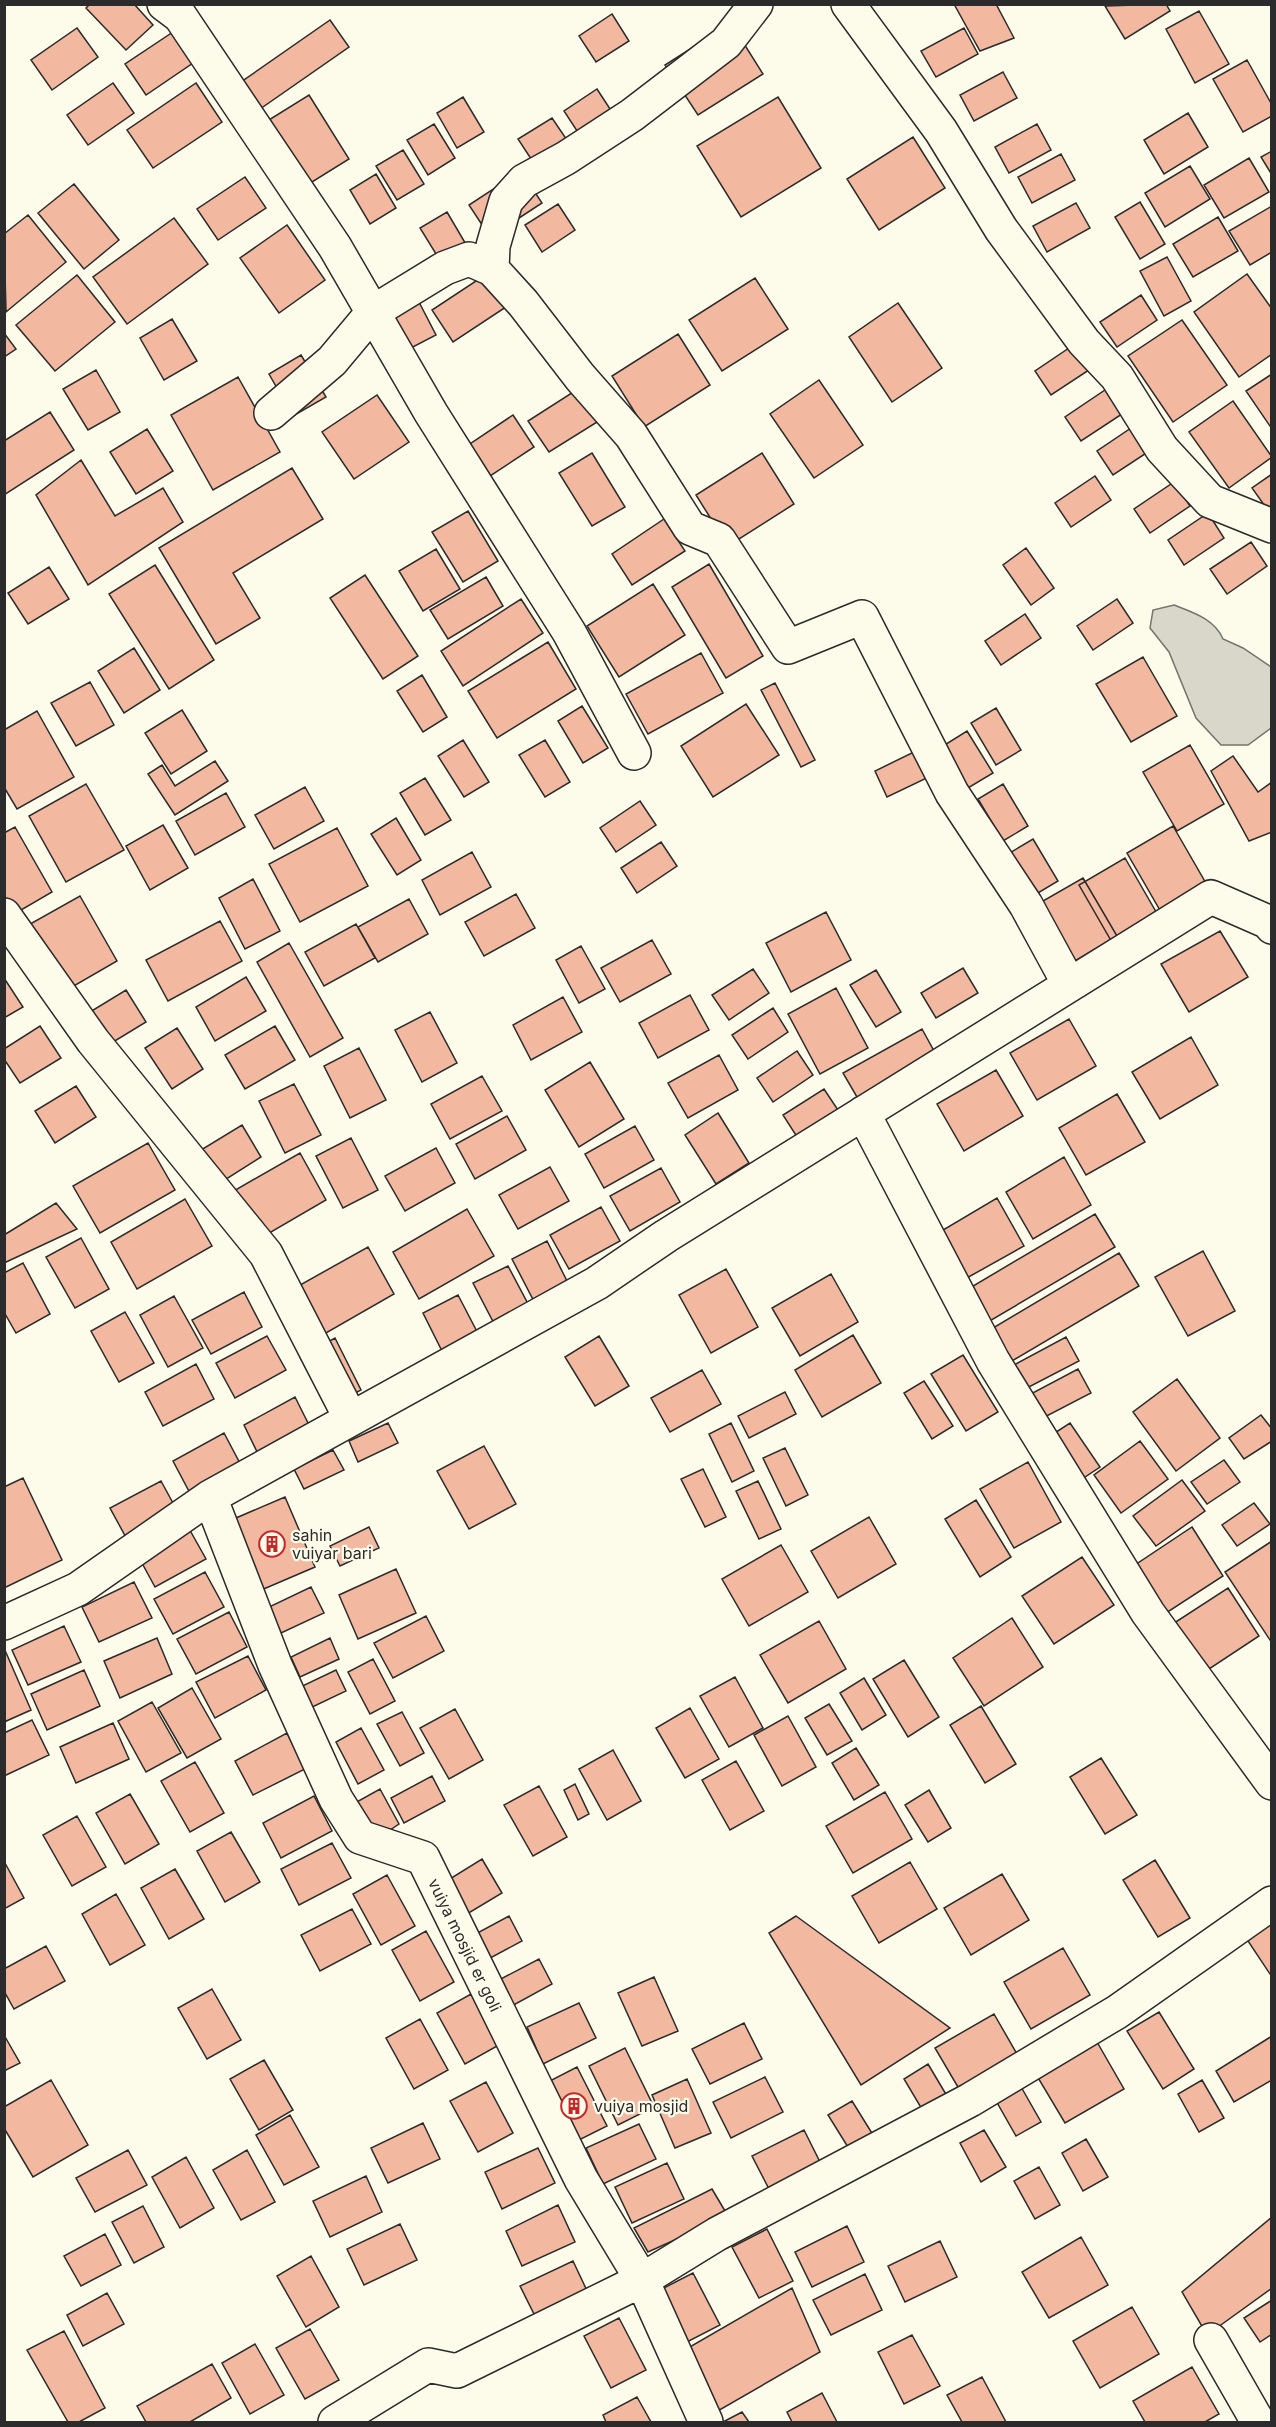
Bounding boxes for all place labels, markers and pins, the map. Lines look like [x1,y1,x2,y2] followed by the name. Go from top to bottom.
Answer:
[292,1525,372,1563] place label: sahin vuiyar bari
[257,1529,287,1559] building icon: sahin vuiyar bari
[559,2091,589,2121] building icon: vuiya mosjid
[594,2096,688,2116] place label: vuiya mosjid

